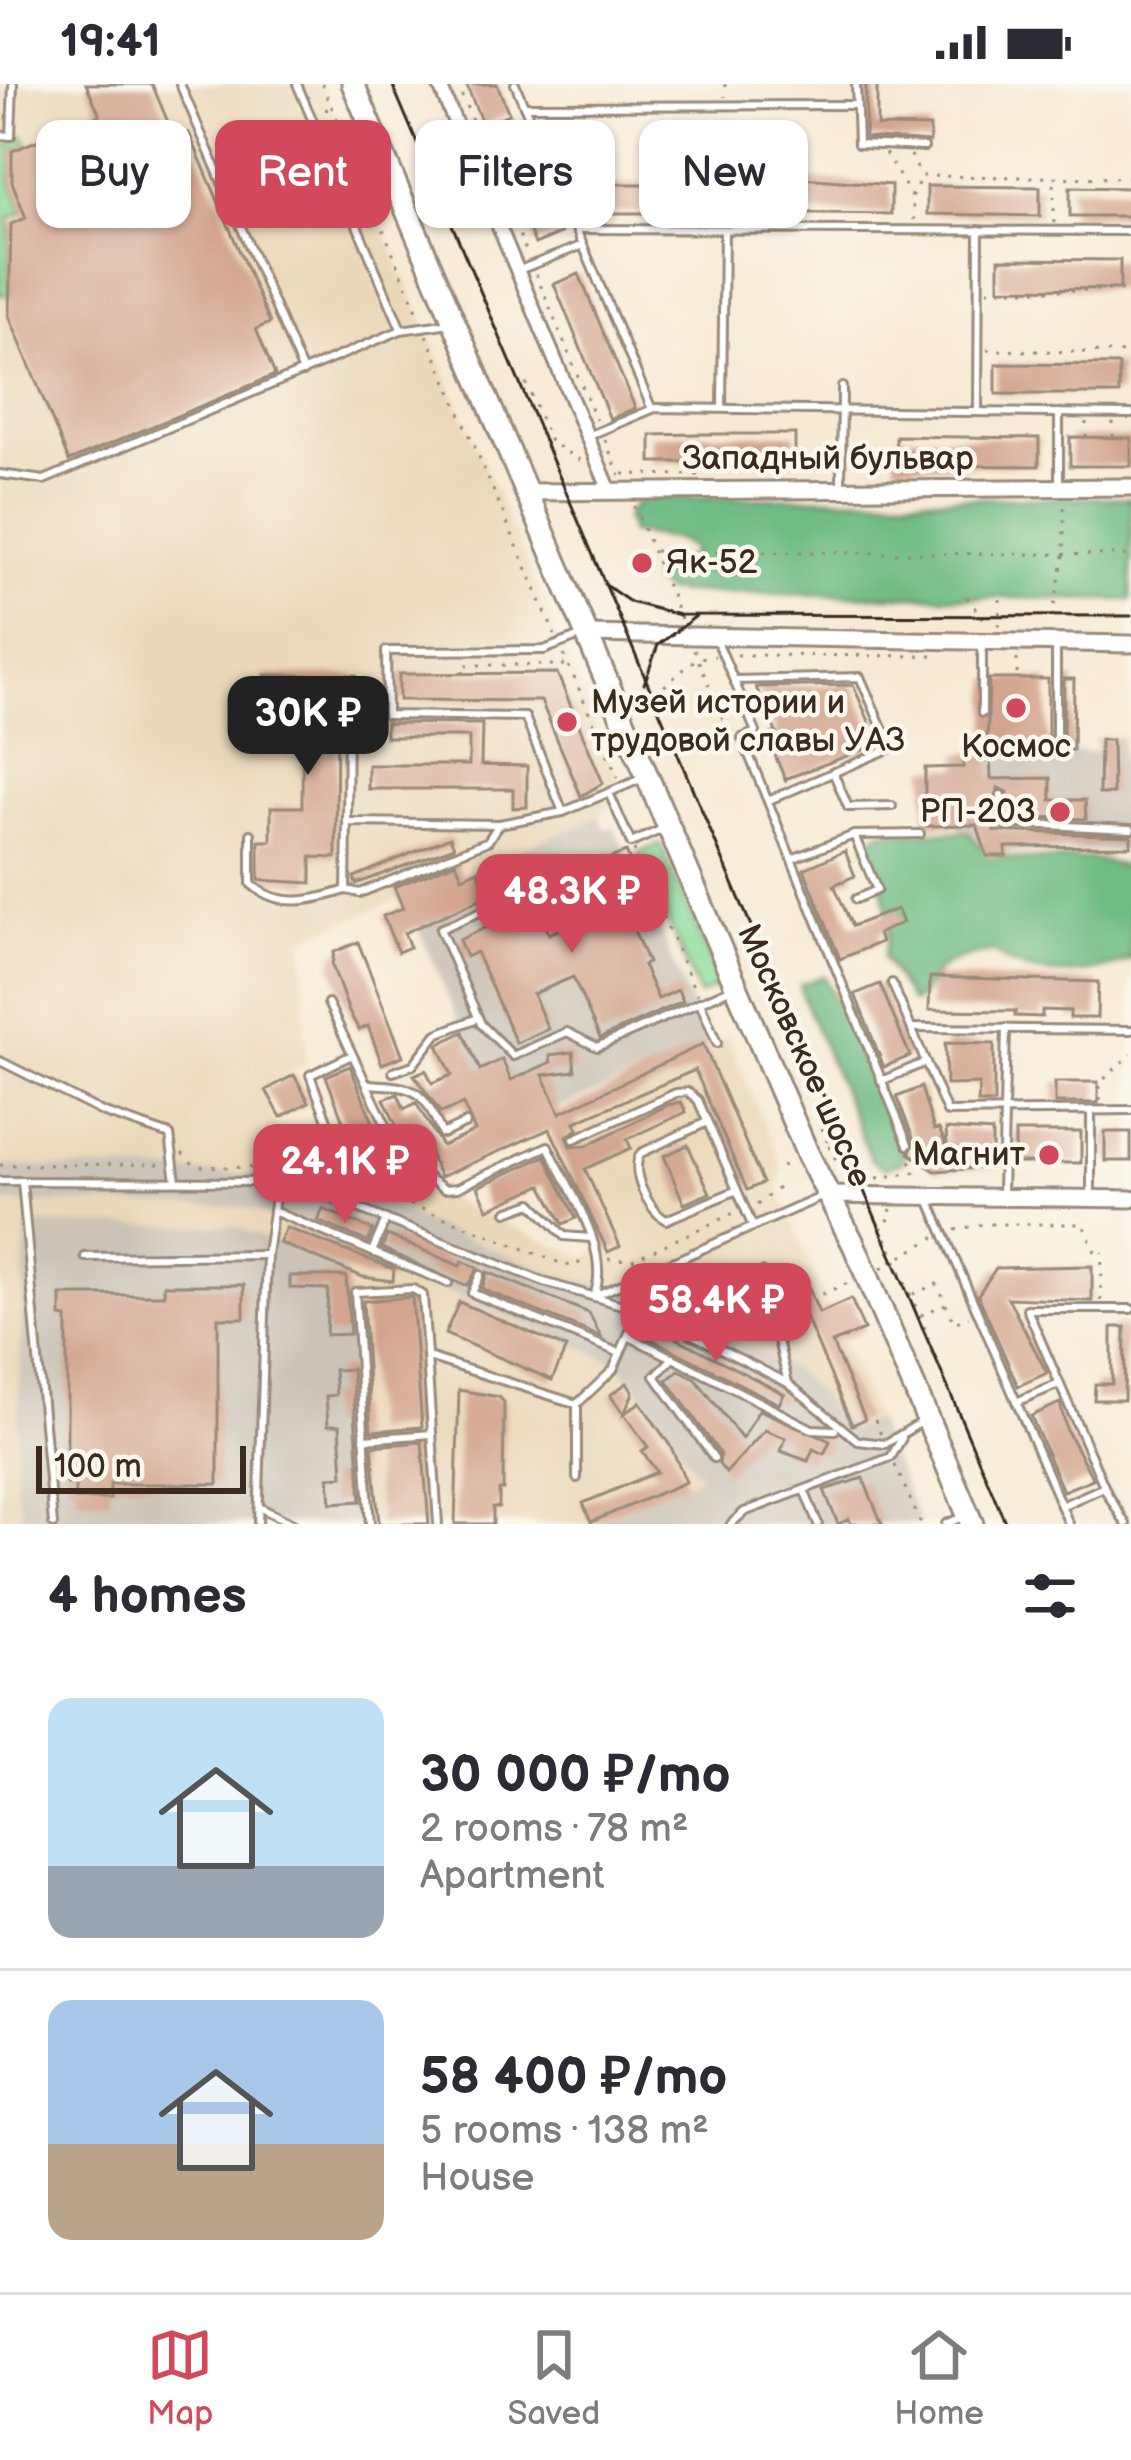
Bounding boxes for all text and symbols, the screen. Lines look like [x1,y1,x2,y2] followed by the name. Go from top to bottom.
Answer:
[60,15,161,70] text: 19:41
[36,120,191,228] chip: Buy
[215,120,391,228] chip: Rent
[415,120,615,228] chip: Filters
[639,120,808,228] chip: New
[682,439,974,479] street label: Западный бульвар
[666,543,758,583] place label: Як-52
[629,550,655,576] marker: Як-52
[224,676,392,778] pin: 30K ₽
[591,683,905,761] place label: Музей истории и трудовой славы УАЗ
[255,691,361,738] text: 30K ₽
[1003,695,1029,721] marker: Космос
[554,709,580,735] marker: Музей истории и трудовой славы УАЗ
[961,727,1071,767] place label: Космос
[919,792,1036,832] place label: РП-203
[1047,799,1073,825] marker: РП-203
[461,854,683,956] pin: 48.3K ₽
[503,869,641,916] text: 48.3K ₽
[728,918,880,1194] street label: Московское шоссе
[234,1124,456,1226] pin: 24.1K ₽
[913,1135,1026,1175] place label: Магнит
[280,1139,410,1186] text: 24.1K ₽
[1036,1142,1062,1168] marker: Магнит
[605,1263,827,1365] pin: 58.4K ₽
[647,1278,785,1325] text: 58.4K ₽
[36,1440,246,1493] scale bar
[54,1447,142,1487] text: 100 m
[1017,1563,1083,1629] icon: filters
[48,1566,247,1627] text: 4 homes
[420,1745,731,1806] text: 30 000 ₽/mo
[144,1746,288,1890] icon: home
[420,1806,689,1853] text: 2 rooms · 78 m²
[420,1853,604,1900] text: Apartment
[420,2047,727,2108] text: 58 400 ₽/mo
[144,2048,288,2192] icon: home
[420,2108,709,2155] text: 5 rooms · 138 m²
[420,2155,534,2202] text: House
[147,2322,213,2434] tab: Map
[507,2322,600,2434] tab: Saved
[894,2322,984,2434] tab: Home

